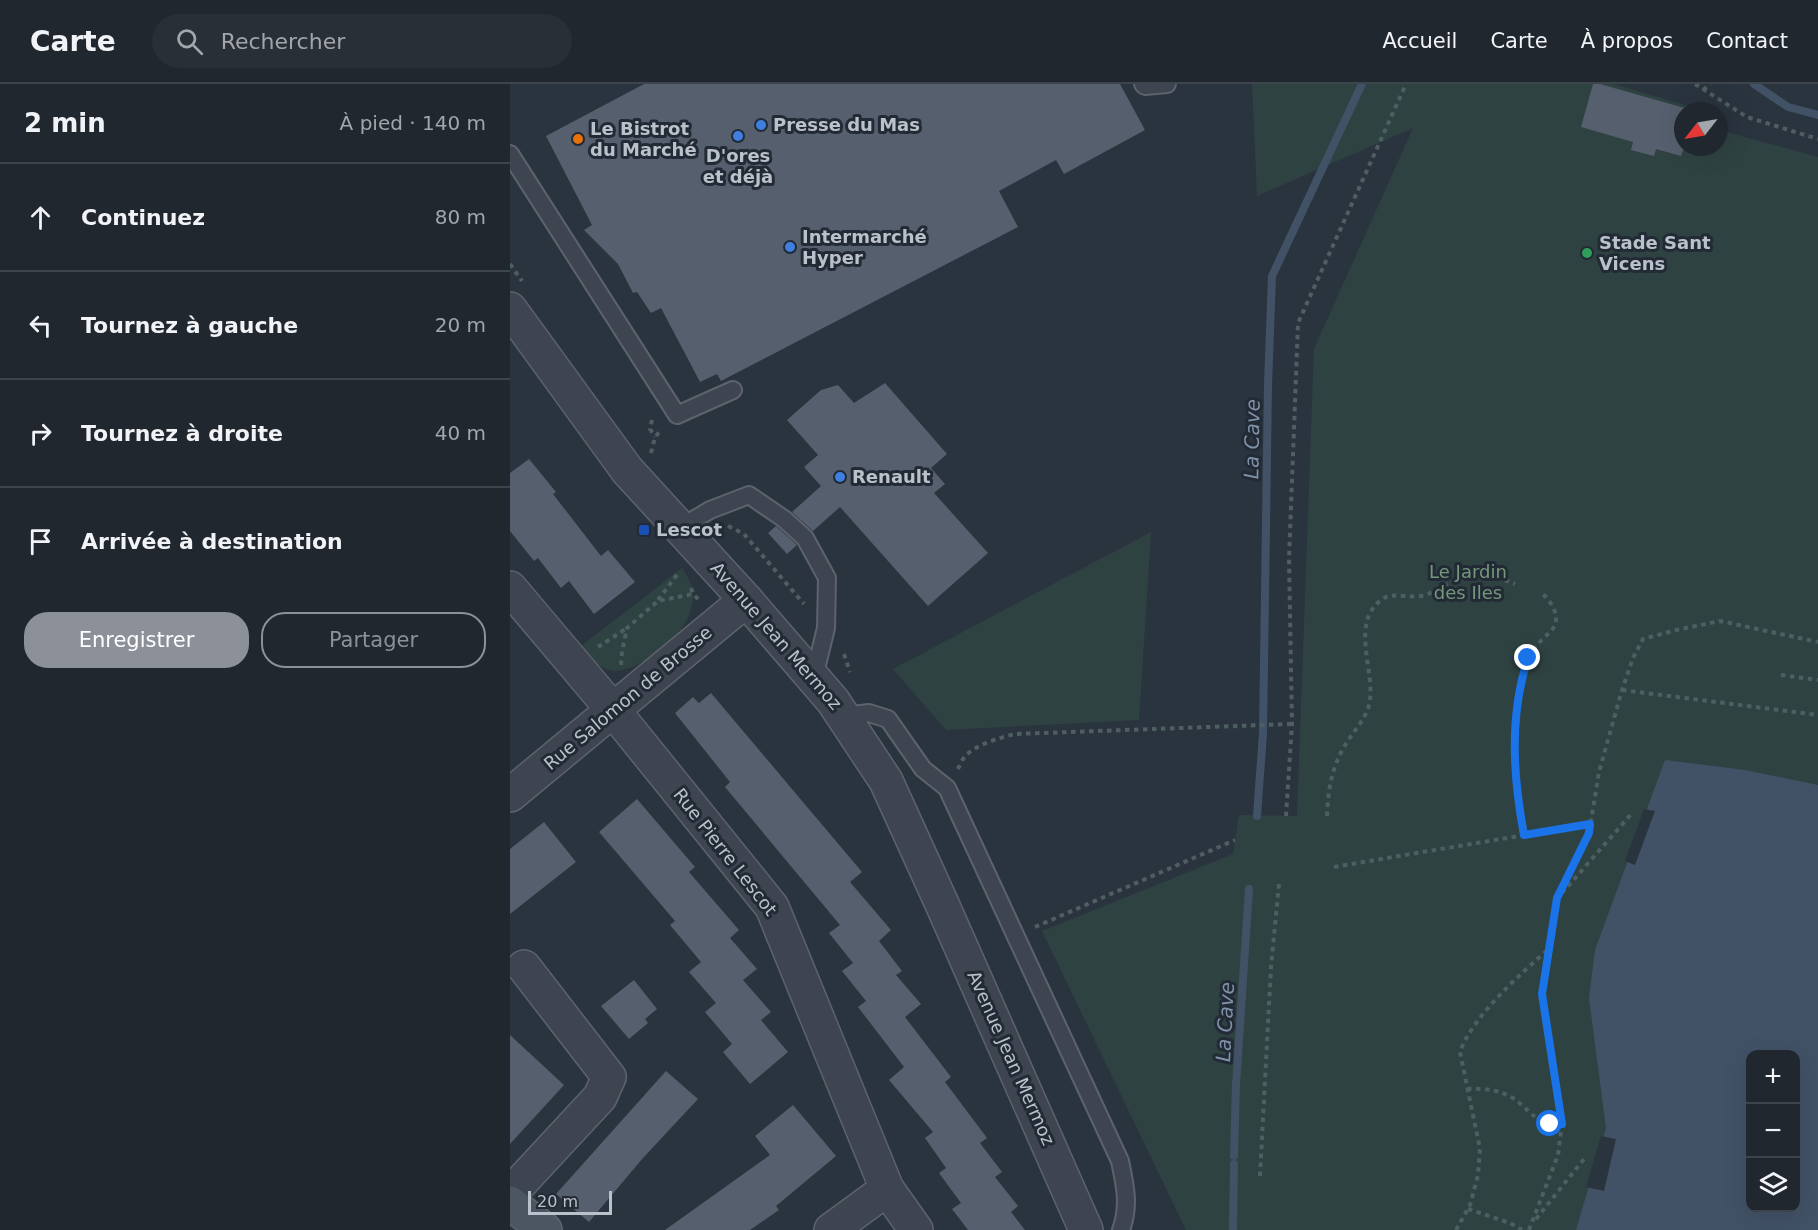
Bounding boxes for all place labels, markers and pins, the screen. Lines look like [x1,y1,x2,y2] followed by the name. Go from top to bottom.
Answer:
[773,114,920,135] place label: Presse du Mas
[590,118,697,160] place label: Le Bistrot du Marché
[754,118,768,132] marker: Presse du Mas
[731,129,745,143] marker: D'ores et déjà
[571,132,585,146] marker: Le Bistrot du Marché
[703,145,773,187] place label: D'ores et déjà
[802,226,927,268] place label: Intermarché Hyper
[1599,232,1711,274] place label: Stade Sant Vicens
[783,240,797,254] marker: Intermarché Hyper
[1580,246,1594,260] marker: Stade Sant Vicens
[852,466,931,487] place label: Renault
[833,470,847,484] marker: Renault
[656,519,722,540] place label: Lescot
[637,523,651,537] marker: Lescot

